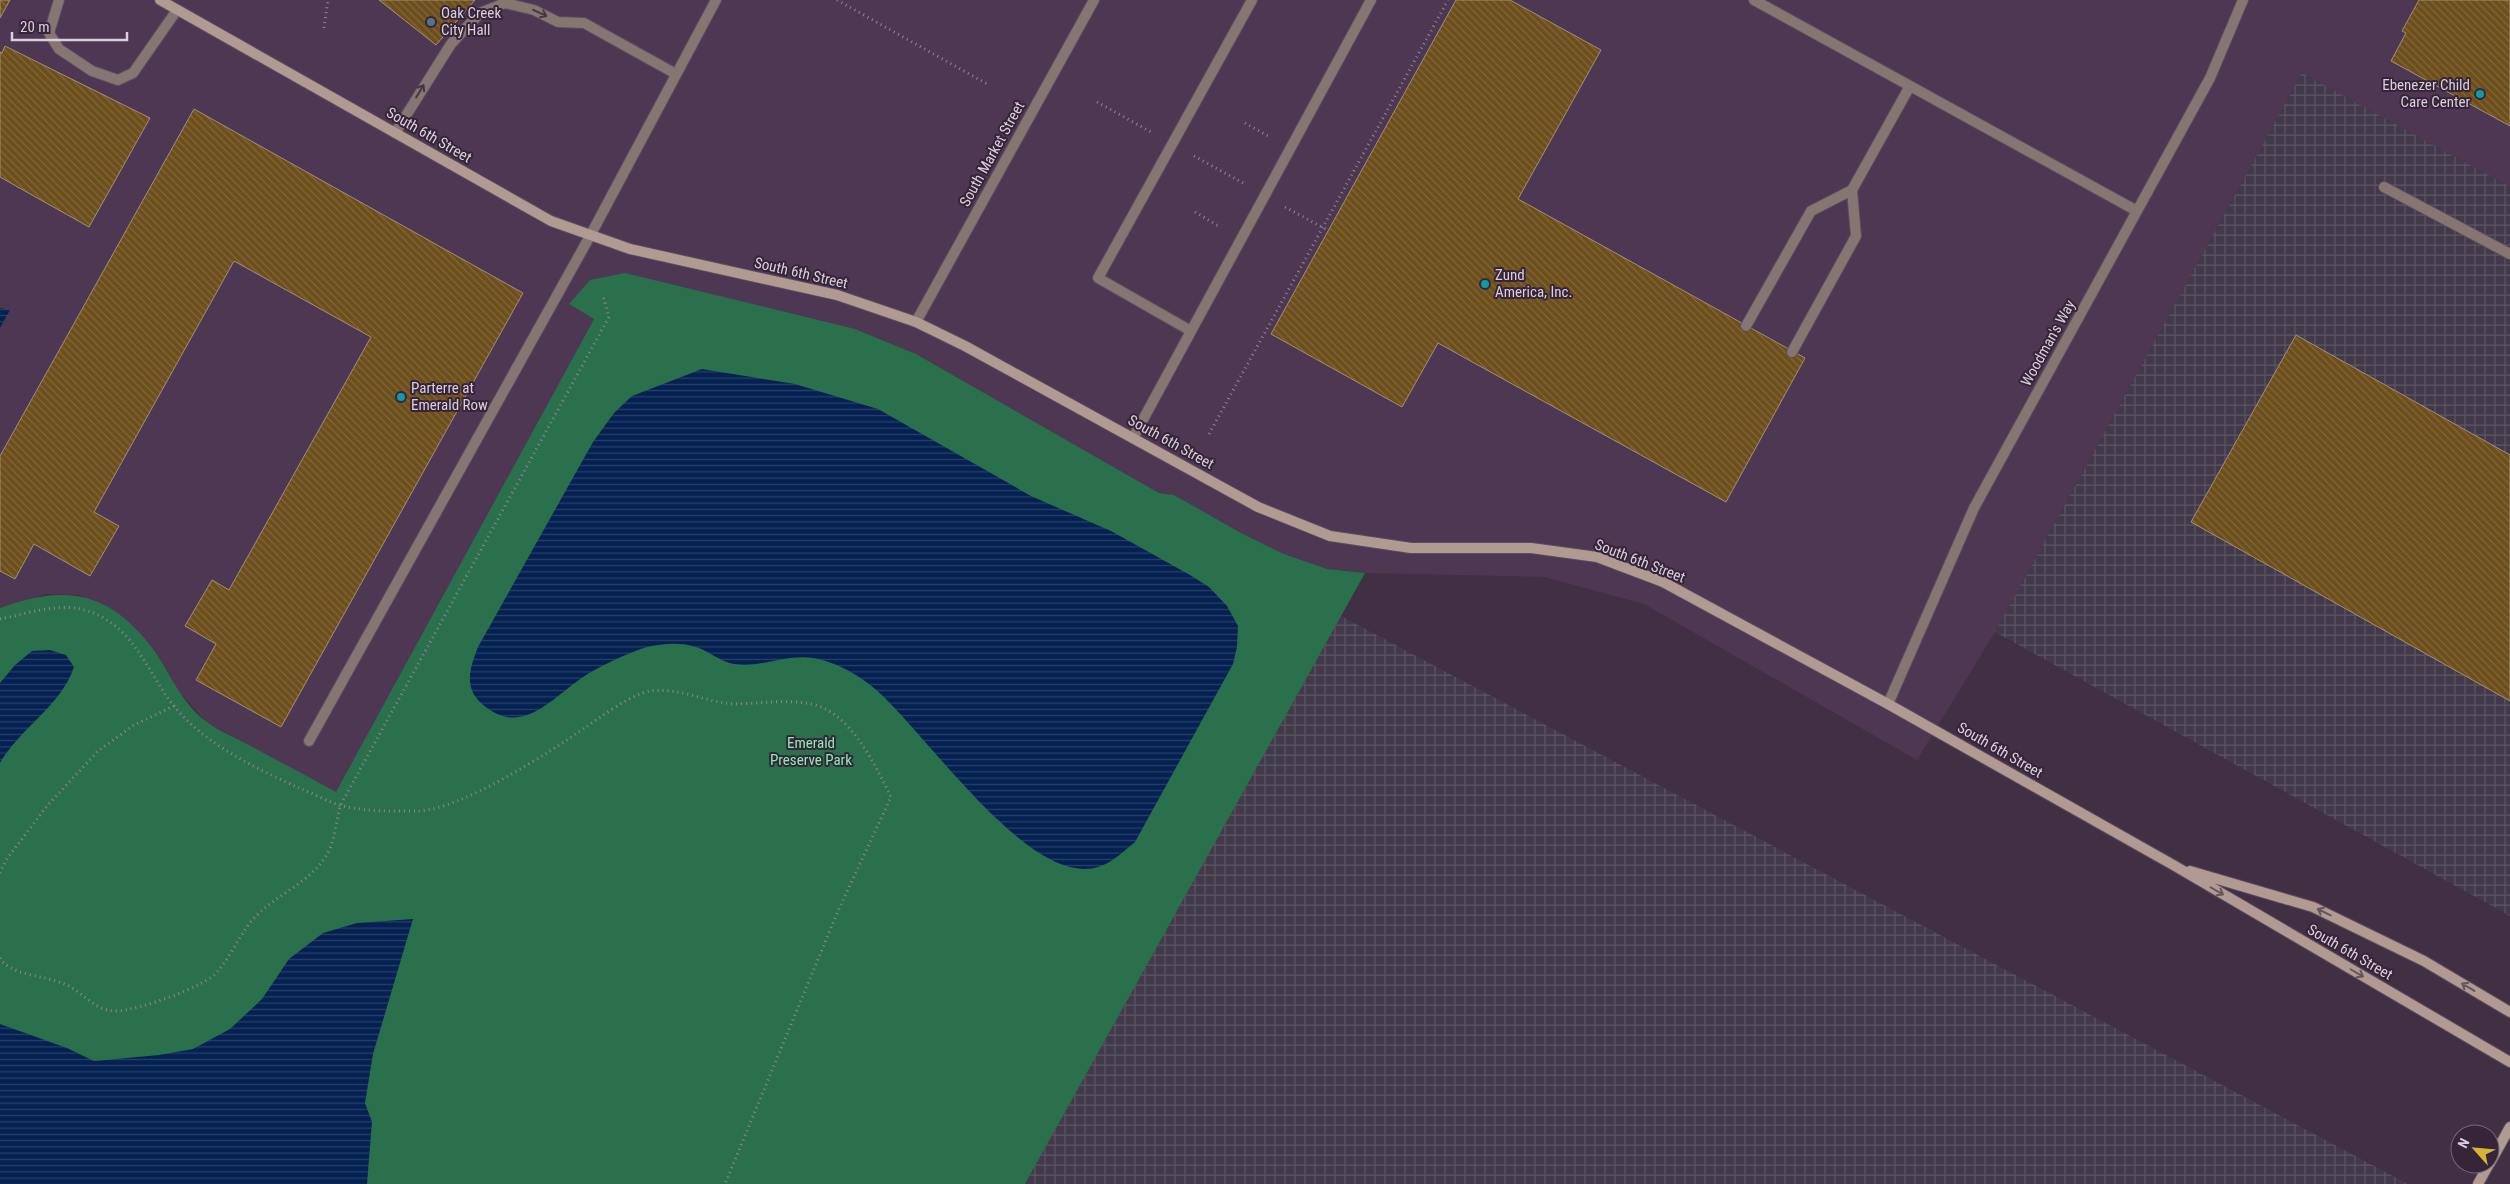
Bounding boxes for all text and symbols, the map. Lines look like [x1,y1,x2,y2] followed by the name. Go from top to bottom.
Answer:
[441,4,501,39] place label: Oak Creek City Hall
[532,9,547,19] one-way arrow
[12,10,128,42] scale bar
[425,16,437,28] marker: Oak Creek City Hall
[20,18,50,36] text: 20 m
[2382,76,2470,111] place label: Ebenezer Child Care Center
[415,84,425,98] one-way arrow
[2474,88,2486,100] marker: Ebenezer Child Care Center
[956,98,1028,210] street label: South Market Street
[383,103,475,167] street label: South 6th Street
[753,254,849,292] street label: South 6th Street
[1495,266,1572,301] place label: Zund America, Inc.
[1479,278,1491,290] marker: Zund America, Inc.
[2017,297,2079,389] street label: Woodman's Way
[411,379,488,414] place label: Parterre at Emerald Row
[395,391,407,403] marker: Parterre at Emerald Row
[1125,411,1217,473] street label: South 6th Street
[1592,536,1688,586] street label: South 6th Street
[1954,718,2046,782] street label: South 6th Street
[770,734,852,769] park label: Emerald Preserve Park
[2209,887,2224,897] one-way arrow
[2317,907,2332,917] one-way arrow
[2304,920,2396,984] street label: South 6th Street
[2350,969,2364,979] one-way arrow
[2462,982,2476,992] one-way arrow
[2450,1124,2500,1174] north arrow
[2454,1136,2472,1151] text: N

